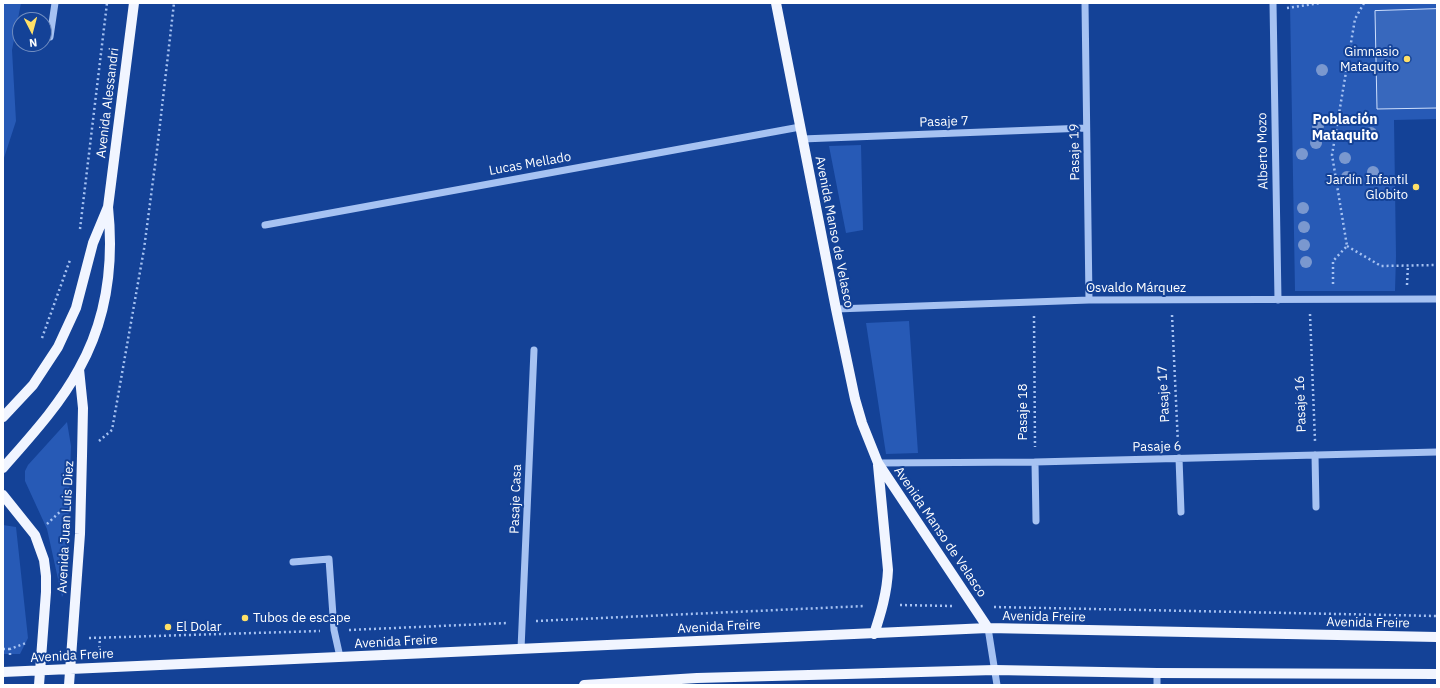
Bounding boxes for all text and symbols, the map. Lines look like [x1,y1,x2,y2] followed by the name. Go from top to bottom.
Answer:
[12,12,52,52] north arrow
[28,36,38,50] text: N
[1340,44,1399,75] place label: Gimnasio Mataquito
[93,47,123,159] street label: Avenida Alessandri
[1402,54,1412,64] marker: Gimnasio Mataquito
[1255,112,1271,190] street label: Alberto Mozo
[1312,112,1378,144] district label: Población Mataquito
[919,113,969,131] street label: Pasaje 7
[1067,123,1083,181] street label: Pasaje 19
[488,149,572,179] street label: Lucas Mellado
[812,155,856,309] street label: Avenida Manso de Velasco
[1326,172,1408,203] place label: Jardín Infantil Globito
[1411,182,1421,192] marker: Jardín Infantil Globito
[1086,280,1186,296] street label: Osvaldo Márquez
[1155,365,1173,423] street label: Pasaje 17
[1292,375,1310,433] street label: Pasaje 16
[1015,383,1031,441] street label: Pasaje 18
[1132,439,1182,455] street label: Pasaje 6
[55,460,77,594] street label: Avenida Juan Luis Diez
[507,464,525,534] street label: Pasaje Casa
[890,464,990,600] street label: Avenida Manso de Velasco
[1002,608,1086,626] street label: Avenida Freire
[253,610,351,626] place label: Tubos de escape
[240,613,250,623] marker: Tubos de escape
[1326,614,1410,632] street label: Avenida Freire
[677,617,761,637] street label: Avenida Freire
[176,619,221,635] place label: El Dolar
[163,622,173,632] marker: El Dolar
[354,632,438,652] street label: Avenida Freire
[30,646,114,666] street label: Avenida Freire

